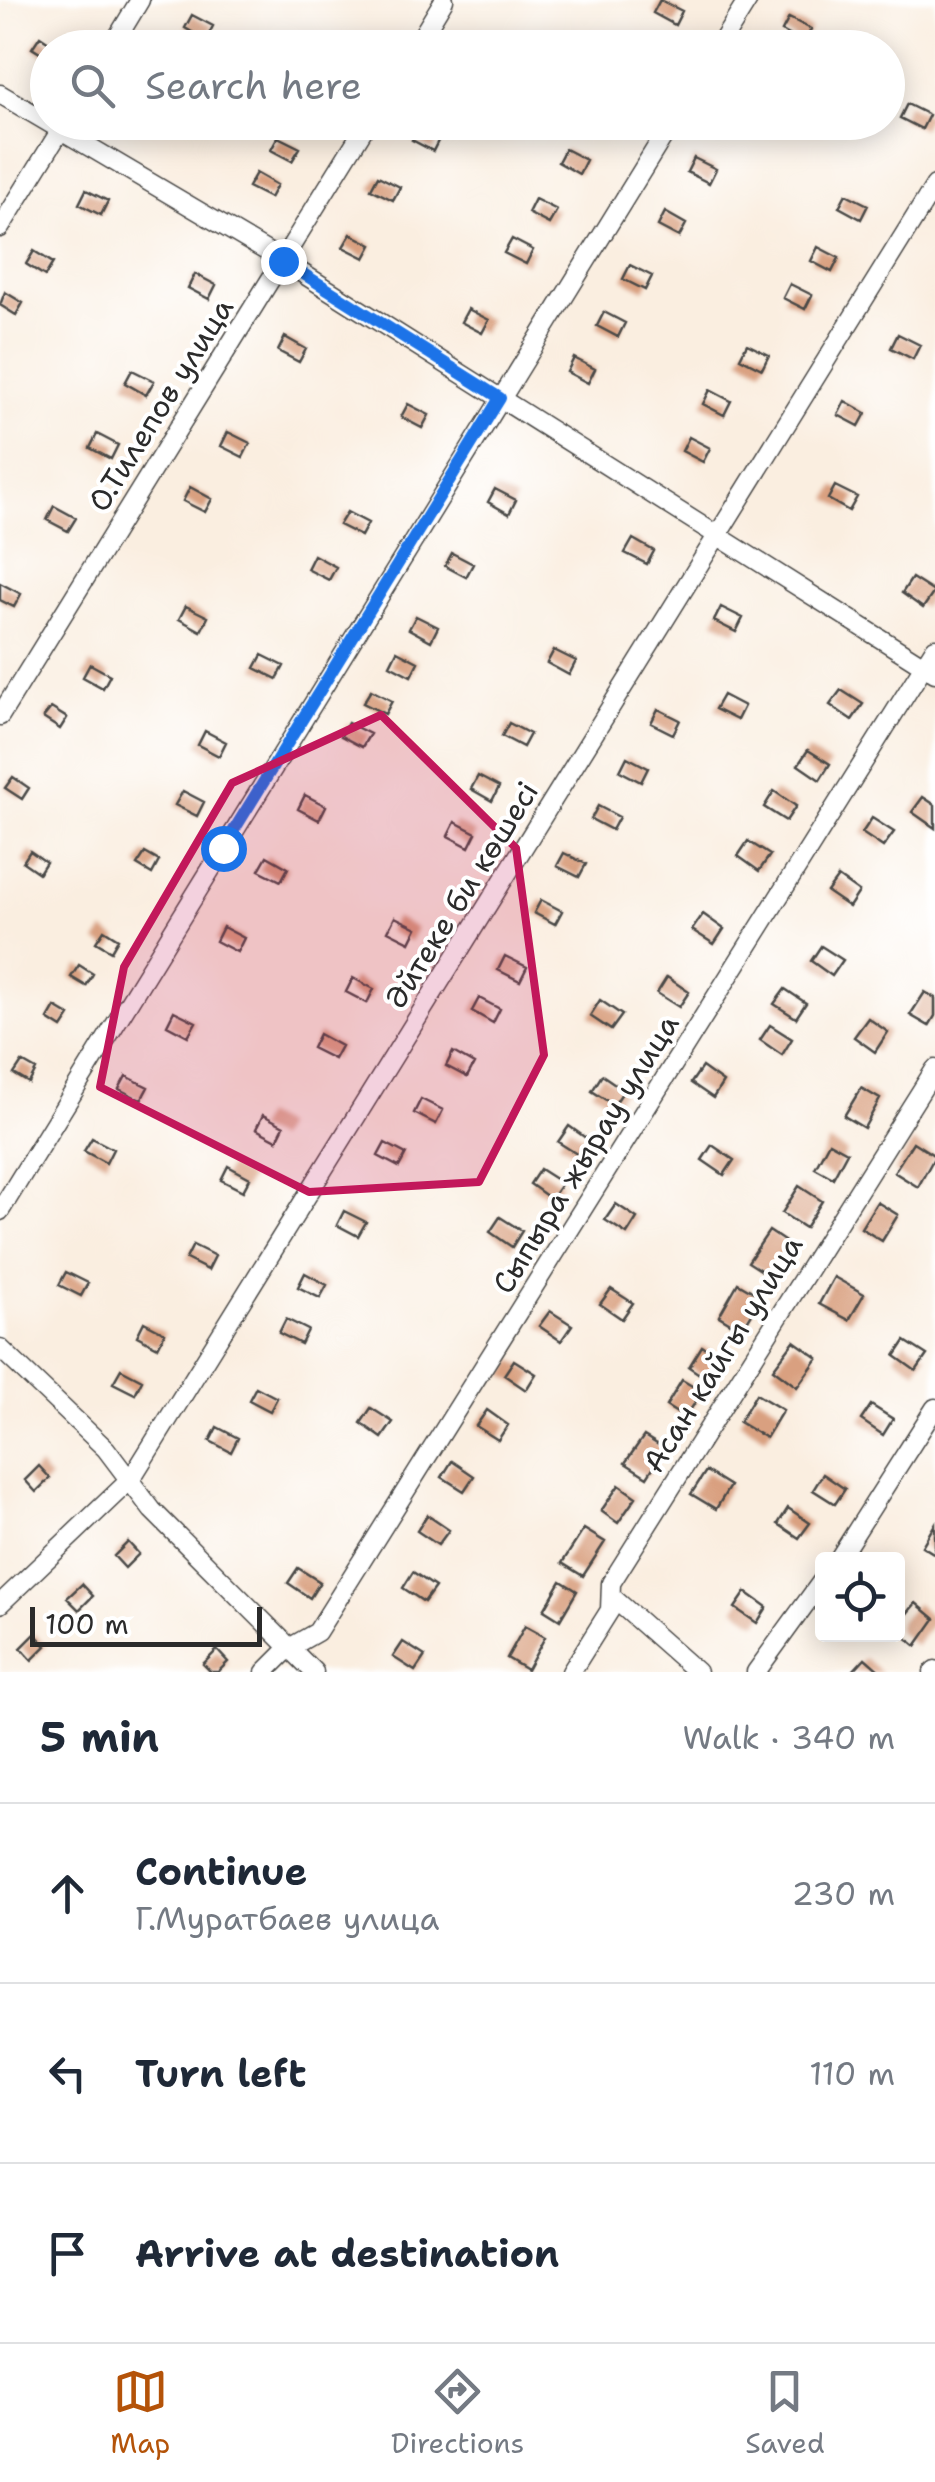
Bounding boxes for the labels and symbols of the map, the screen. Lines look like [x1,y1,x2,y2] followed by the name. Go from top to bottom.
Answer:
[261,239,307,285] route end
[78,290,243,519] street label: О.Тилепов улица
[375,774,548,1016] street label: Әйтеке би көшесі
[201,826,247,872] route start
[483,1006,689,1301] street label: Сыпыра жырау улица
[633,1227,812,1480] street label: Асан кайгы улица
[30,1602,262,1646] scale bar

